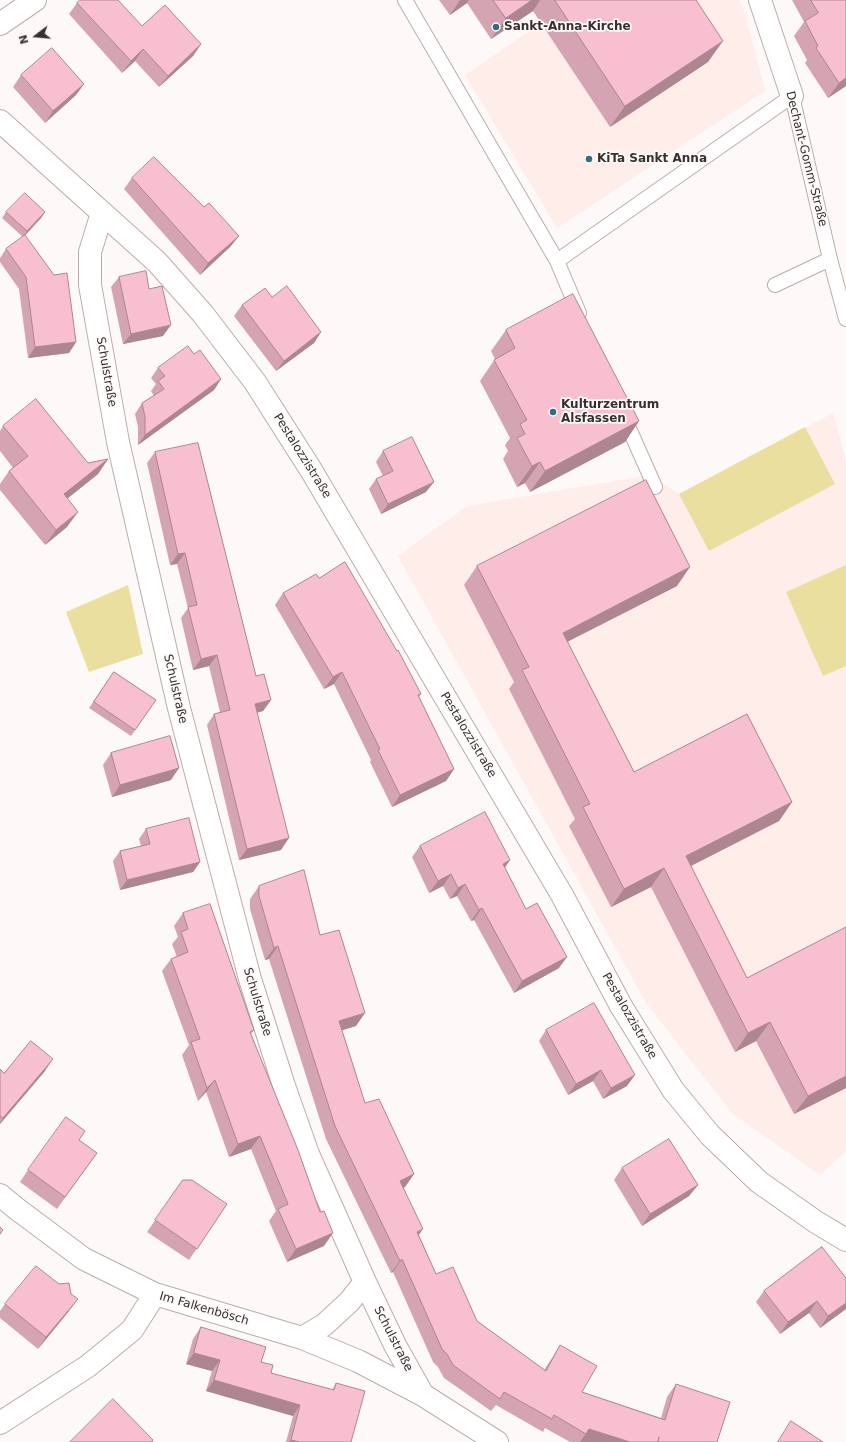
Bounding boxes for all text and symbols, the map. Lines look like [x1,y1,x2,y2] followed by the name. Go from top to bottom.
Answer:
[16,16,56,56] north arrow
[504,20,631,34] place label: Sankt-Anna-Kirche
[491,22,501,32] marker: Sankt-Anna-Kirche
[16,33,32,46] text: N
[782,90,830,228] street label: Dechant-Gomm-Straße
[597,152,707,166] place label: KiTa Sankt Anna
[584,154,594,164] marker: KiTa Sankt Anna
[93,336,119,408] street label: Schulstraße
[561,398,659,426] place label: Kulturzentrum Alsfassen
[548,407,558,417] marker: Kulturzentrum Alsfassen
[270,411,334,501] street label: Pestalozzistraße
[160,653,190,725] street label: Schulstraße
[437,690,499,780] street label: Pestalozzistraße
[240,966,274,1038] street label: Schulstraße
[598,970,660,1062] street label: Pestalozzistraße
[158,1289,250,1329] street label: Im Falkenbösch
[370,1304,416,1374] street label: Schulstraße

